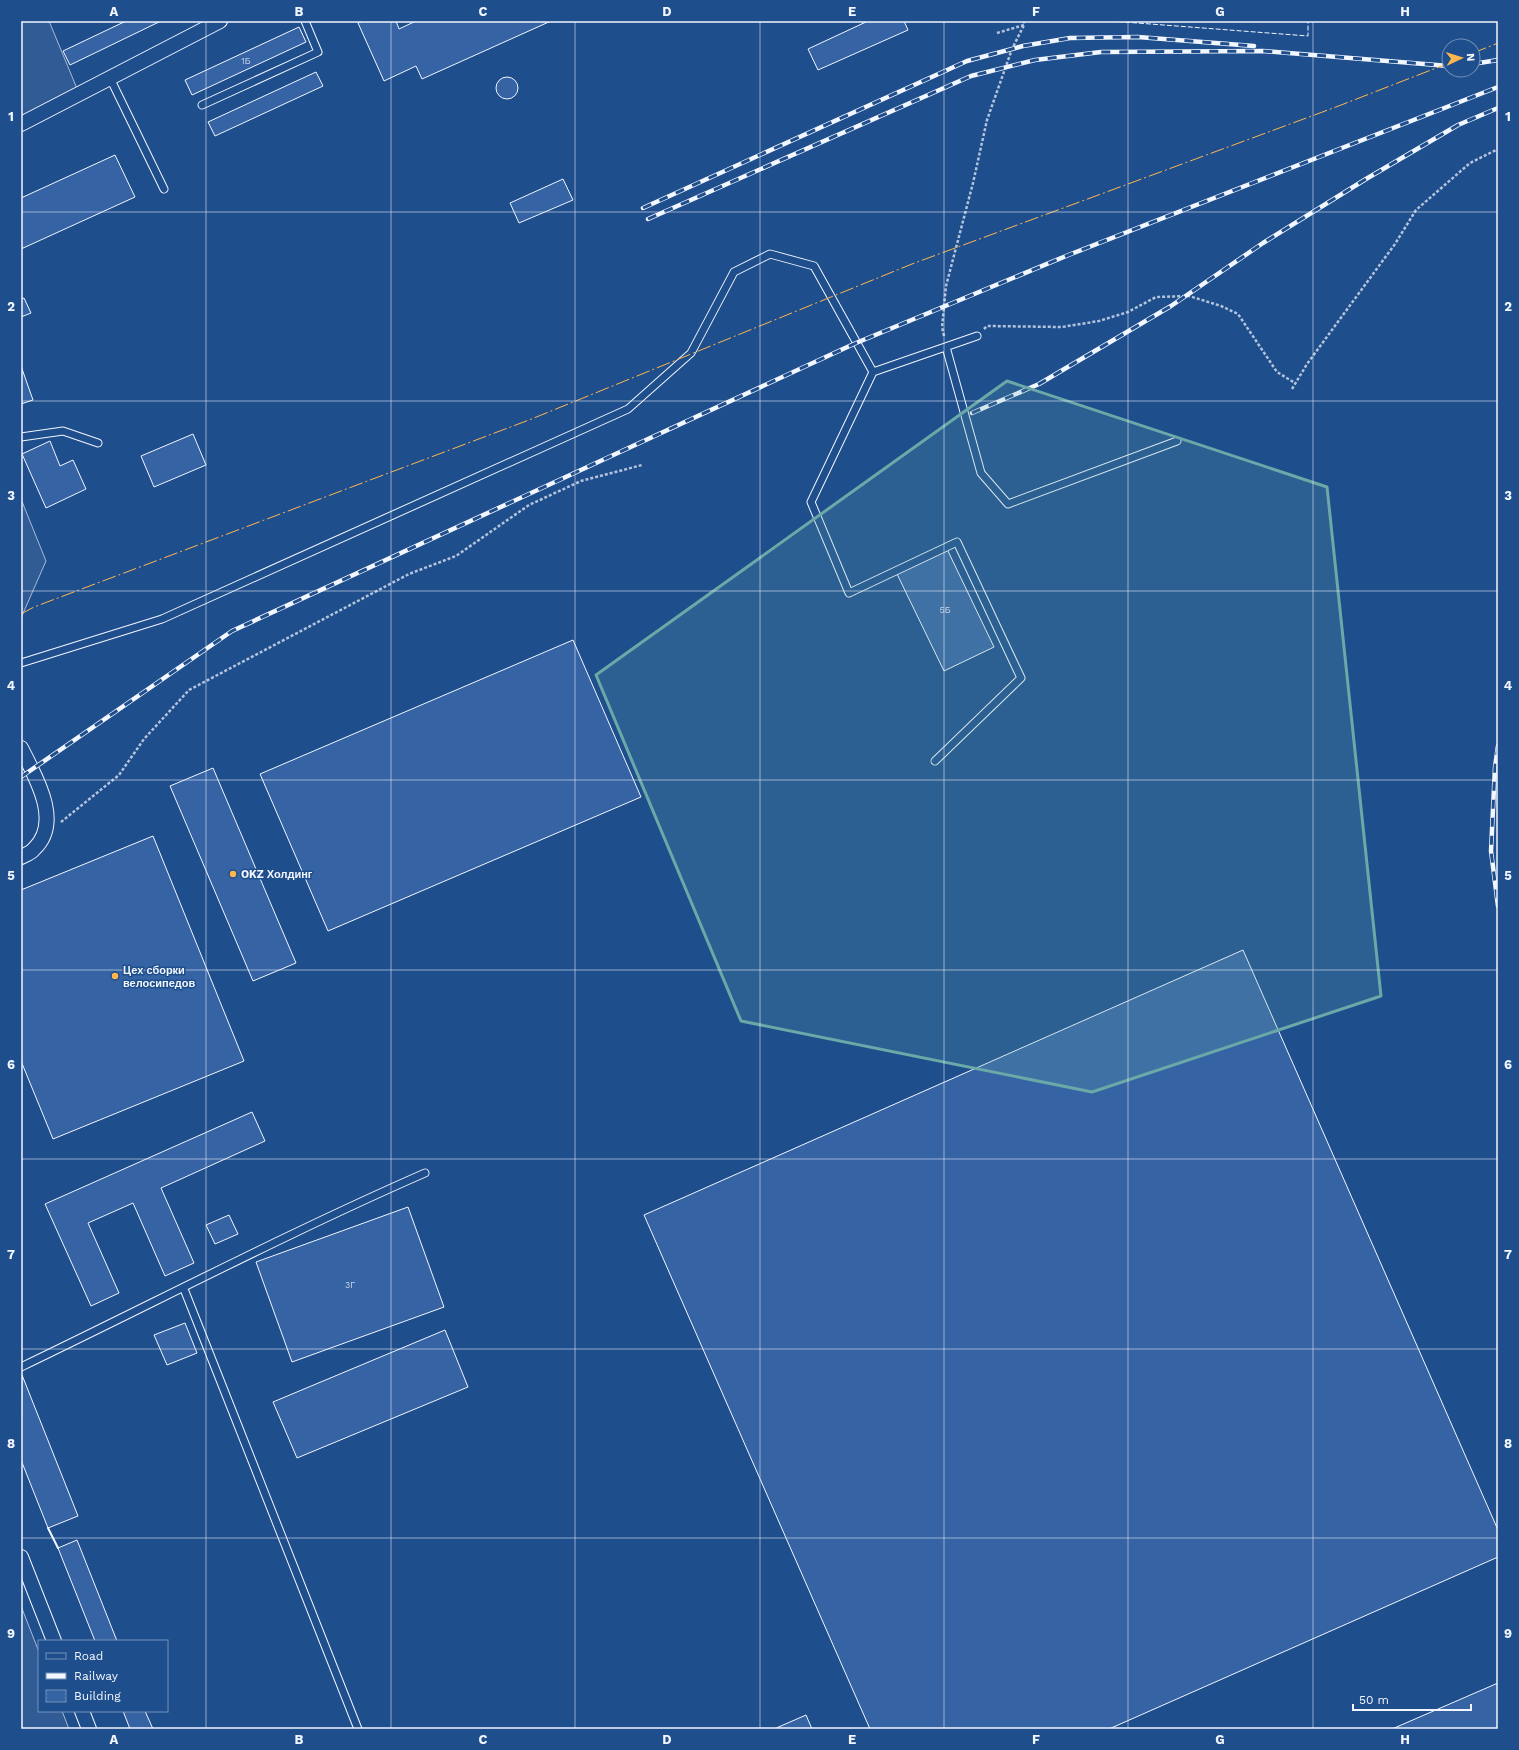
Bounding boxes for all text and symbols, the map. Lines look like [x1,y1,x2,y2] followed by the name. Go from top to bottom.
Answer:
[110,4,119,19] text: A
[295,4,304,19] text: B
[479,4,488,19] text: C
[662,4,672,19] text: D
[848,4,856,19] text: E
[1032,4,1040,19] text: F
[1215,4,1225,19] text: G
[1400,4,1410,19] text: H
[1441,38,1481,78] north arrow
[1464,53,1477,62] text: N
[241,56,251,66] house number: 1Б
[8,109,14,124] text: 1
[1505,109,1511,124] text: 1
[7,299,15,314] text: 2
[1504,299,1512,314] text: 2
[7,488,15,503] text: 3
[1504,488,1512,503] text: 3
[939,605,951,615] house number: 5Б
[7,678,16,693] text: 4
[1504,678,1513,693] text: 4
[7,868,15,883] text: 5
[241,868,313,881] place label: OKZ Холдинг
[1504,868,1512,883] text: 5
[228,869,238,879] marker: OKZ Холдинг
[123,964,195,990] place label: Цех сборки велосипедов
[110,971,120,981] marker: Цех сборки велосипедов
[7,1057,15,1072] text: 6
[1504,1057,1512,1072] text: 6
[7,1247,15,1262] text: 7
[1504,1247,1512,1262] text: 7
[345,1280,355,1290] house number: 3Г
[7,1436,15,1451] text: 8
[1504,1436,1512,1451] text: 8
[7,1626,15,1641] text: 9
[1504,1626,1512,1641] text: 9
[38,1640,168,1712] legend
[74,1649,103,1663] text: Road
[74,1669,119,1683] text: Railway
[1353,1686,1471,1712] scale bar
[74,1689,121,1703] text: Building
[1359,1693,1389,1707] text: 50 m
[110,1732,119,1747] text: A
[295,1732,304,1747] text: B
[479,1732,488,1747] text: C
[662,1732,672,1747] text: D
[848,1732,856,1747] text: E
[1032,1732,1040,1747] text: F
[1215,1732,1225,1747] text: G
[1400,1732,1410,1747] text: H

